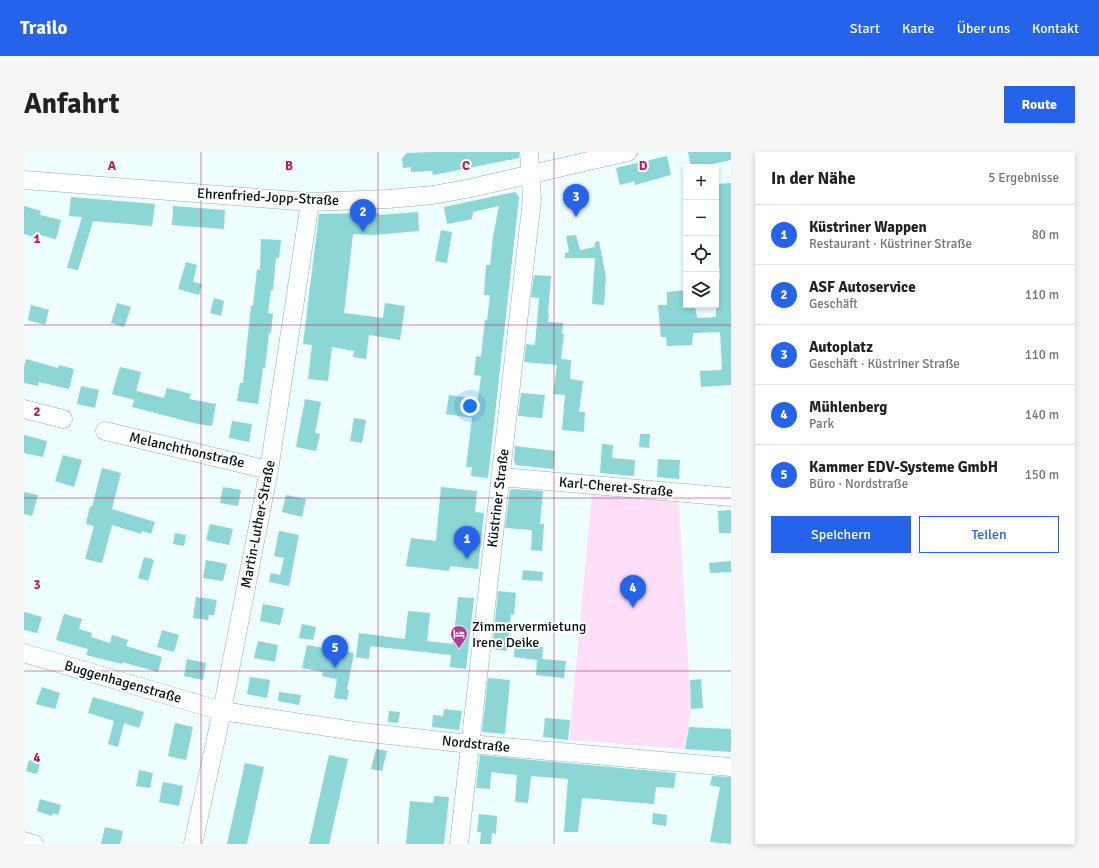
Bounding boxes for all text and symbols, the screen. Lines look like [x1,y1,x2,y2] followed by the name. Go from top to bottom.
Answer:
[20,16,67,40] text: Trailo
[850,20,880,37] text: Start
[902,20,935,37] text: Karte
[957,20,1010,37] text: Über uns
[1032,20,1079,37] text: Kontakt
[1004,86,1075,123] button: Route
[24,87,120,121] text: Anfahrt
[108,158,117,174] text: A
[285,158,293,174] text: B
[462,158,470,174] text: C
[639,158,648,174] text: D
[683,164,719,308] map controls
[683,164,719,200] button: +
[771,168,856,189] text: In der Nähe
[988,170,1059,186] text: 5 Ergebnisse
[563,184,589,217] pin: 3
[197,185,339,209] street label: Ehrenfried-Jopp-Straße
[350,199,376,232] pin: 2
[683,200,719,236] button: −
[809,218,927,236] text: Küstriner Wappen
[780,227,788,243] text: 1
[1032,227,1059,243] text: 80 m
[33,231,41,247] text: 1
[683,236,719,272] button: locate
[809,236,972,252] text: Restaurant · Küstriner Straße
[683,272,719,308] button: layers
[809,278,916,296] text: ASF Autoservice
[780,287,788,303] text: 2
[1025,287,1059,303] text: 110 m
[809,296,858,312] text: Geschäft
[809,338,873,356] text: Autoplatz
[780,347,788,363] text: 3
[1025,347,1059,363] text: 110 m
[809,356,960,372] text: Geschäft · Küstriner Straße
[460,396,480,416] your location
[809,398,887,416] text: Mühlenberg
[33,404,41,420] text: 2
[780,407,788,423] text: 4
[1025,407,1059,423] text: 140 m
[809,416,834,432] text: Park
[128,428,246,472] street label: Melanchthonstraße
[484,448,512,548] street label: Küstriner Straße
[809,458,998,476] text: Kammer EDV-Systeme GmbH
[237,459,279,589] street label: Martin-Luther-Straße
[780,467,788,483] text: 5
[1025,467,1059,483] text: 150 m
[558,474,674,500] street label: Karl-Cheret-Straße
[809,476,908,492] text: Büro · Nordstraße
[771,516,911,553] button: Speichern
[919,516,1059,553] button: Teilen
[454,526,480,559] pin: 1
[620,575,646,608] pin: 4
[33,577,41,593] text: 3
[472,618,586,651] place label: Zimmervermietung Irene Deike
[449,624,469,649] hotel icon: Zimmervermietung Irene Deike
[322,635,348,668] pin: 5
[62,657,184,707] street label: Buggenhagenstraße
[441,732,511,756] street label: Nordstraße
[33,750,41,766] text: 4

